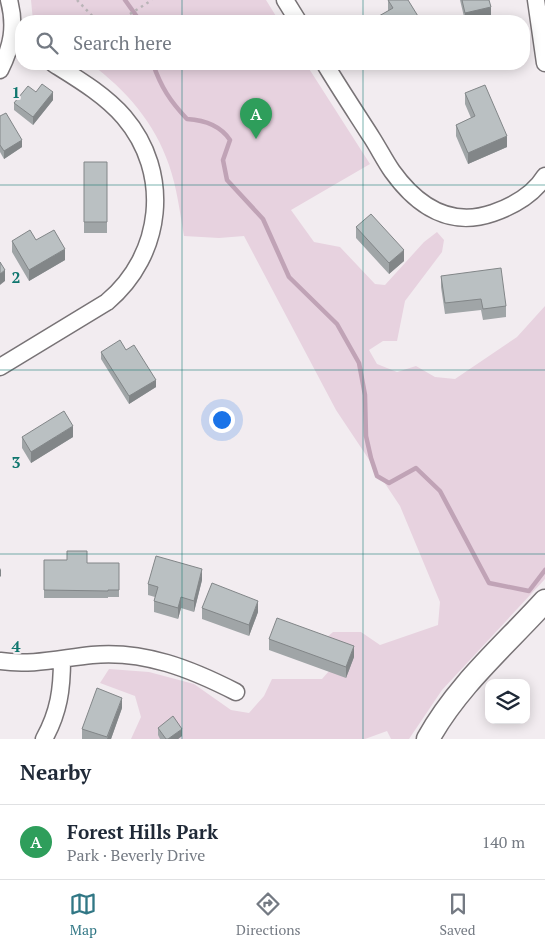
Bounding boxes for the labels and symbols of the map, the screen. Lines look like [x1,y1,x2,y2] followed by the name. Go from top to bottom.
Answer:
[11,81,21,103] text: 1
[240,98,272,139] pin: A
[11,266,21,288] text: 2
[209,407,235,433] your location
[11,451,21,473] text: 3
[11,635,21,657] text: 4

